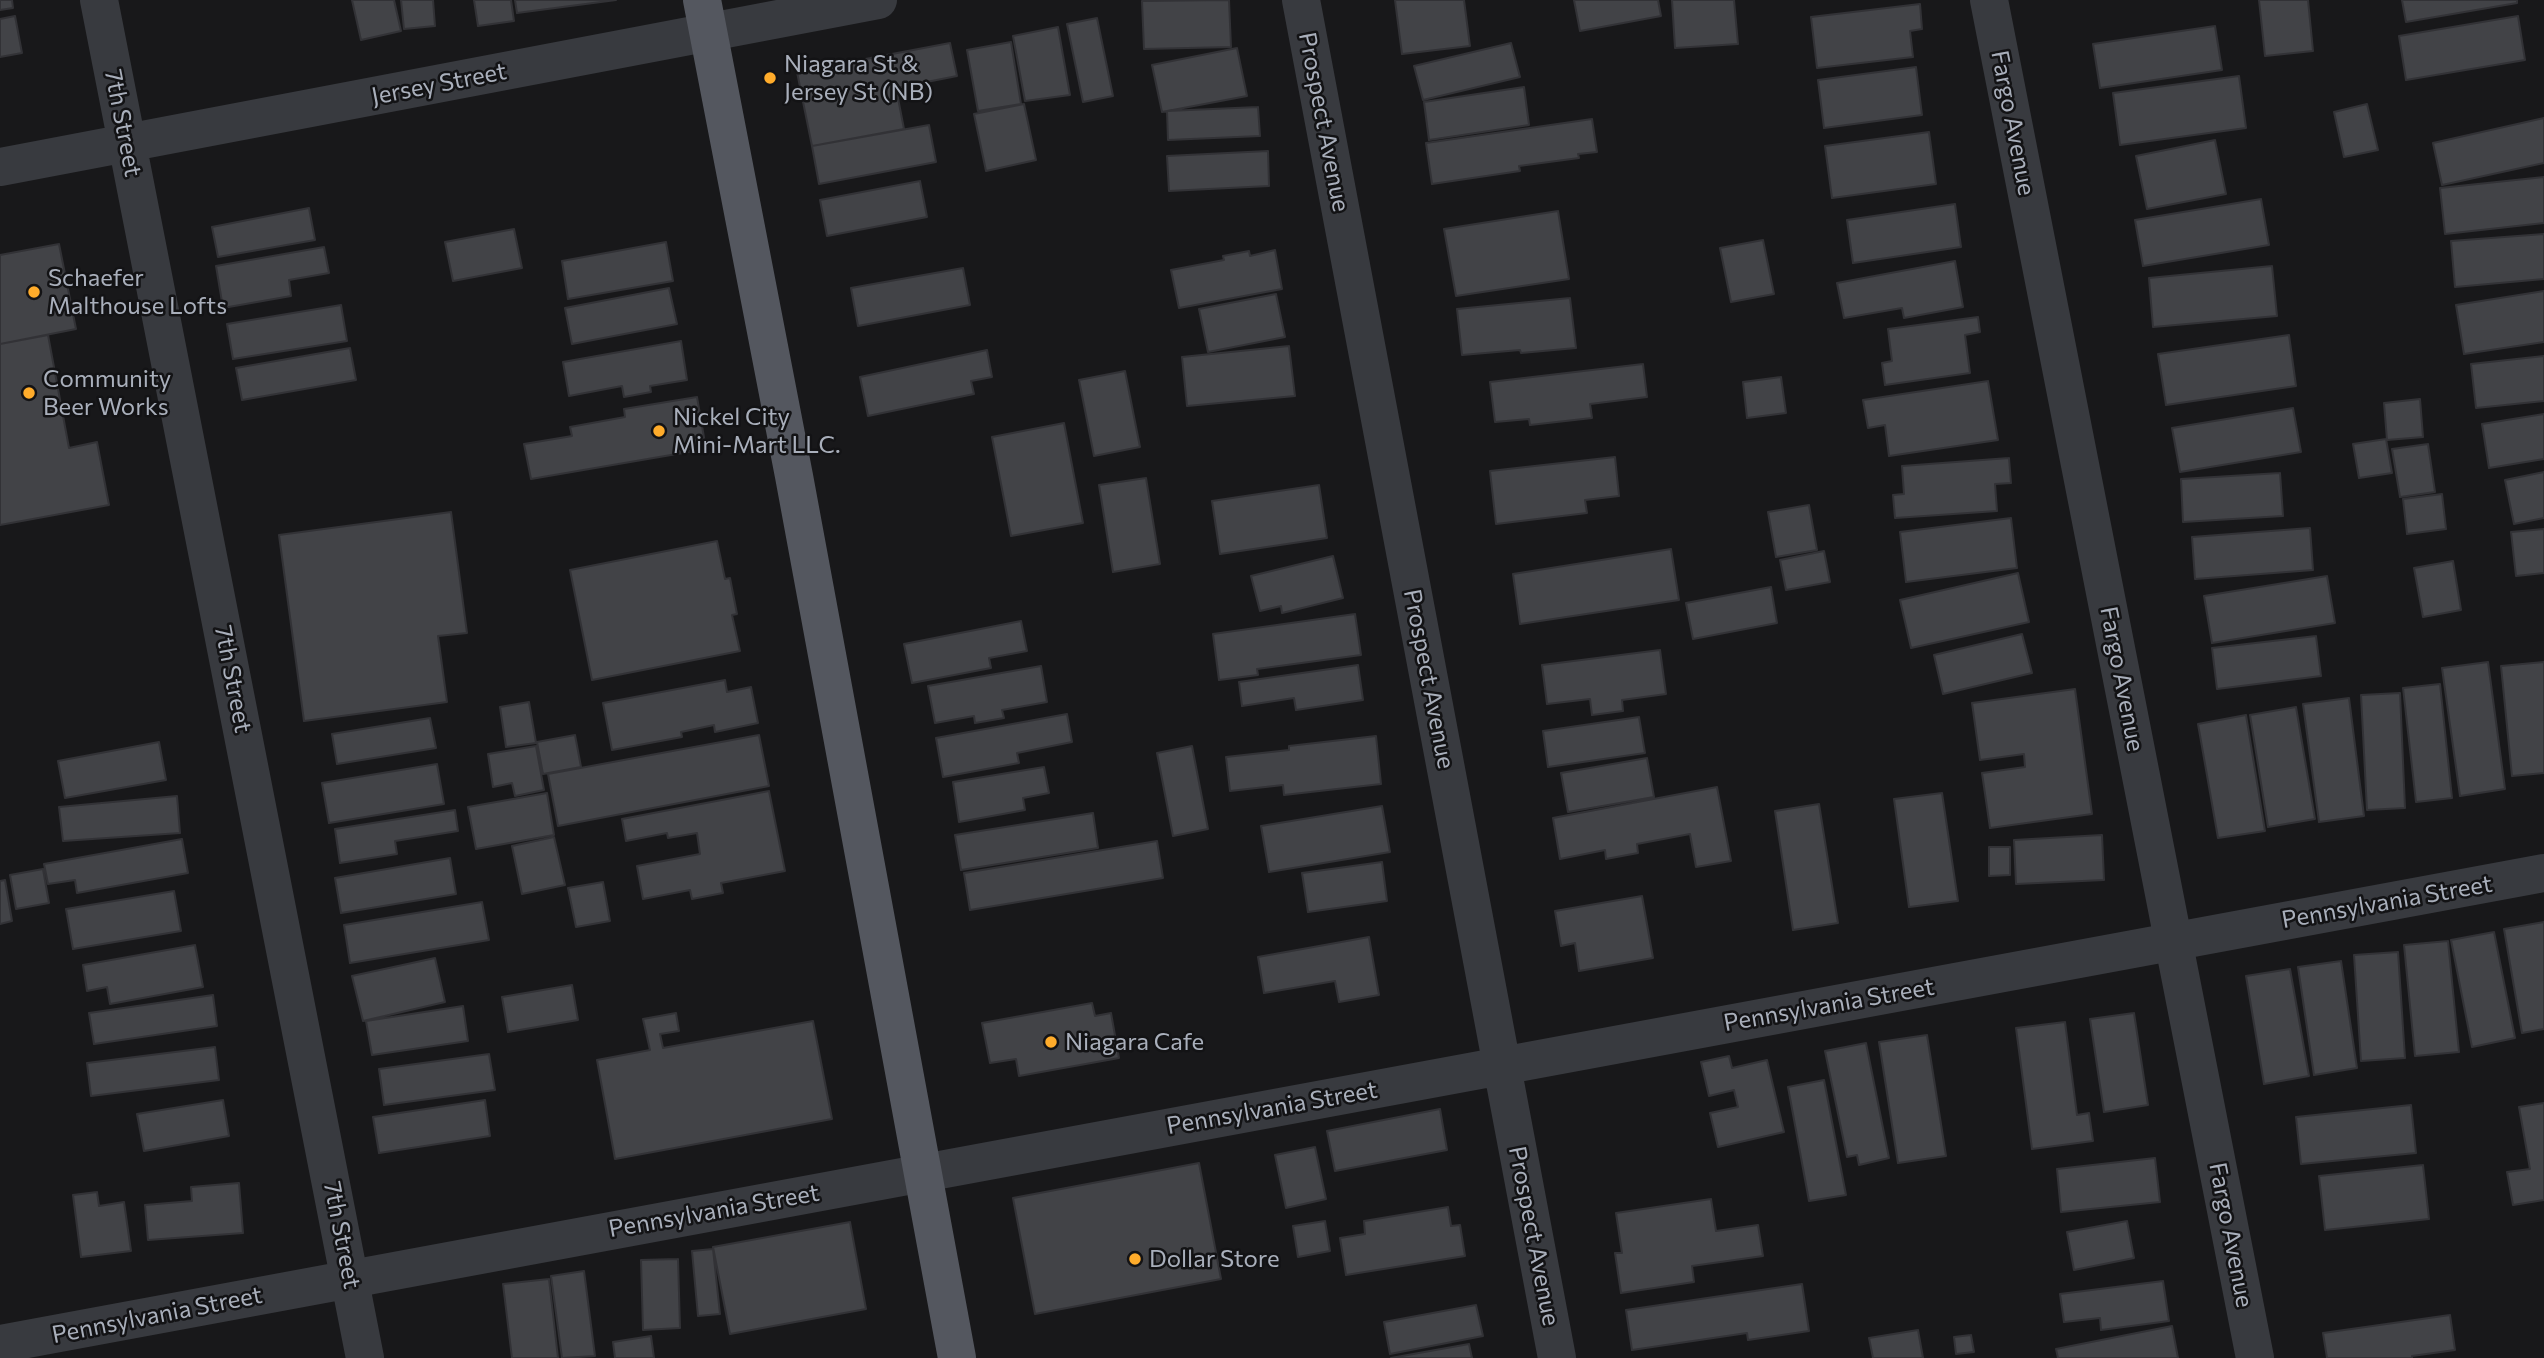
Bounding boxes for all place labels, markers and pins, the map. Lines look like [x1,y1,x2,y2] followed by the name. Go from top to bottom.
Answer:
[784,50,933,106] place label: Niagara St & Jersey St (NB)
[762,70,778,86] marker: Niagara St & Jersey St (NB)
[48,264,227,320] place label: Schaefer Malthouse Lofts
[26,284,42,300] marker: Schaefer Malthouse Lofts
[43,365,171,421] place label: Community Beer Works
[21,385,37,401] marker: Community Beer Works
[673,403,841,459] place label: Nickel City Mini-Mart LLC.
[651,423,667,439] marker: Nickel City Mini-Mart LLC.
[1065,1028,1204,1056] place label: Niagara Cafe
[1043,1034,1059,1050] marker: Niagara Cafe
[1149,1245,1280,1273] place label: Dollar Store
[1127,1251,1143,1267] marker: Dollar Store

